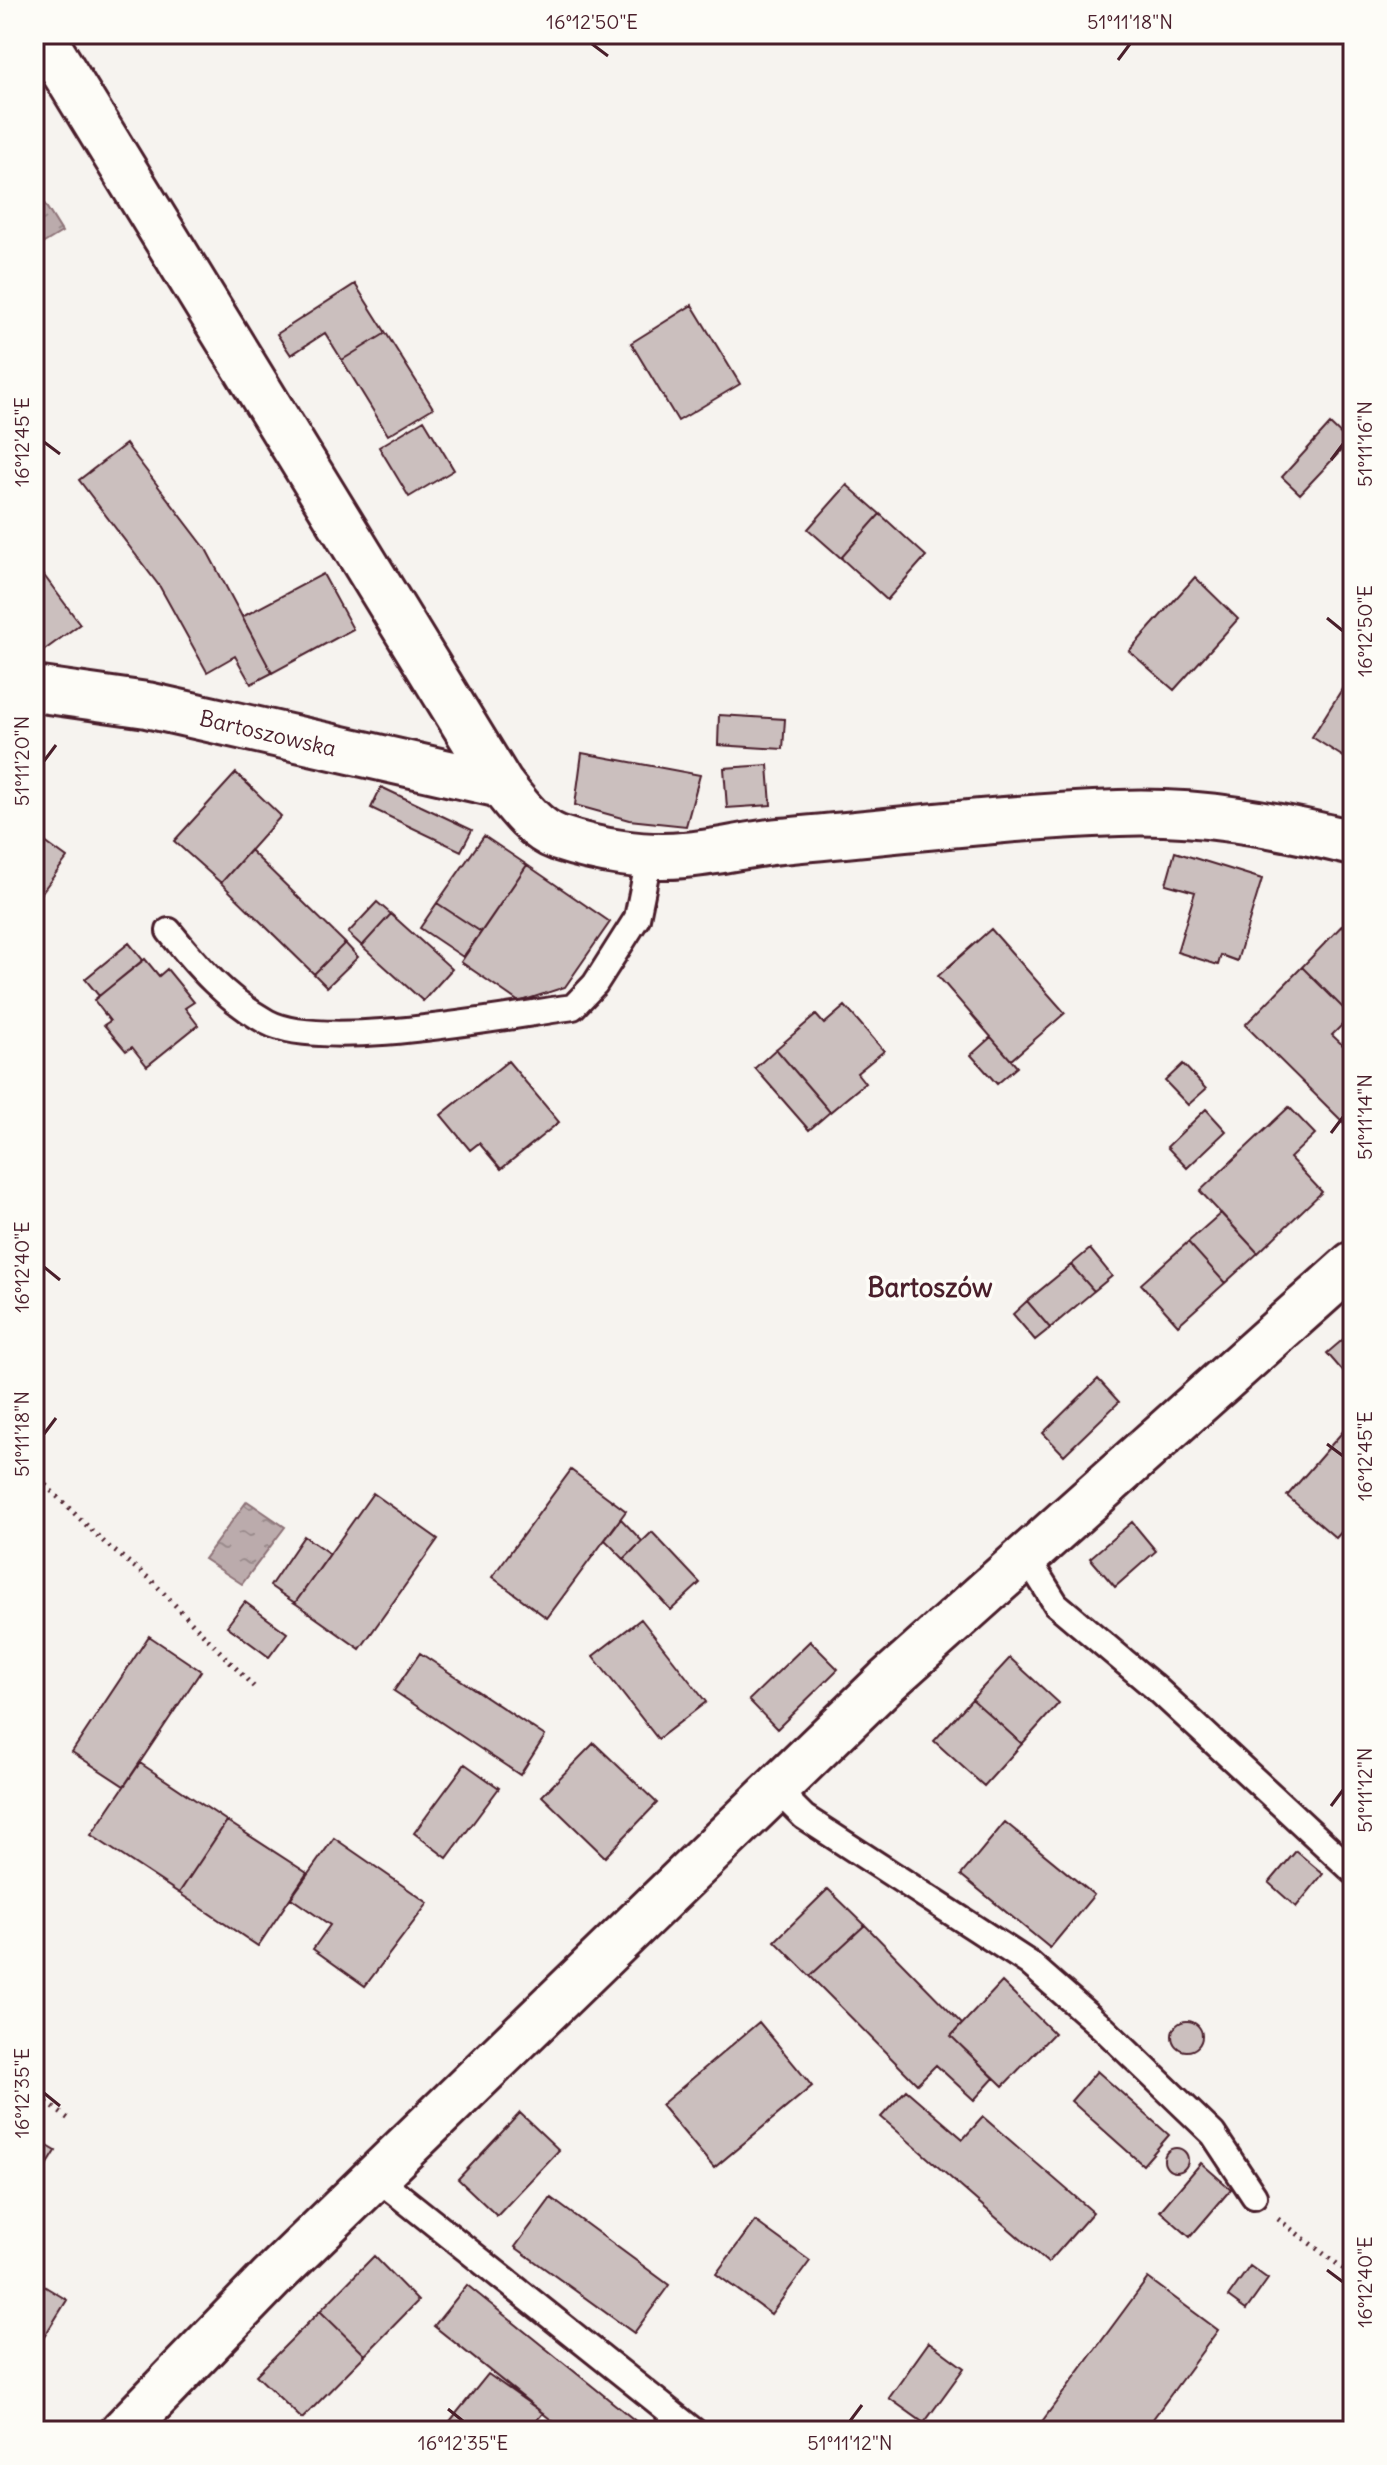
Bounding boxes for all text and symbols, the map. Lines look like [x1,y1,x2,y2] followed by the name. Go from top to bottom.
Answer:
[546,9,638,34] text: 16°12'50"E
[1087,9,1173,34] text: 51°11'18"N
[9,397,34,487] text: 16°12'45"E
[1352,401,1377,487] text: 51°11'16"N
[1352,585,1377,677] text: 16°12'50"E
[197,704,339,762] street label: Bartoszowska
[9,716,34,806] text: 51°11'20"N
[1352,1074,1377,1160] text: 51°11'14"N
[9,1221,34,1313] text: 16°12'40"E
[868,1271,993,1304] district label: Bartoszów
[9,1391,34,1477] text: 51°11'18"N
[1352,1411,1377,1501] text: 16°12'45"E
[1352,1747,1377,1833] text: 51°11'12"N
[9,2048,34,2138] text: 16°12'35"E
[1352,2236,1377,2328] text: 16°12'40"E
[418,2430,508,2455] text: 16°12'35"E
[807,2430,893,2455] text: 51°11'12"N

